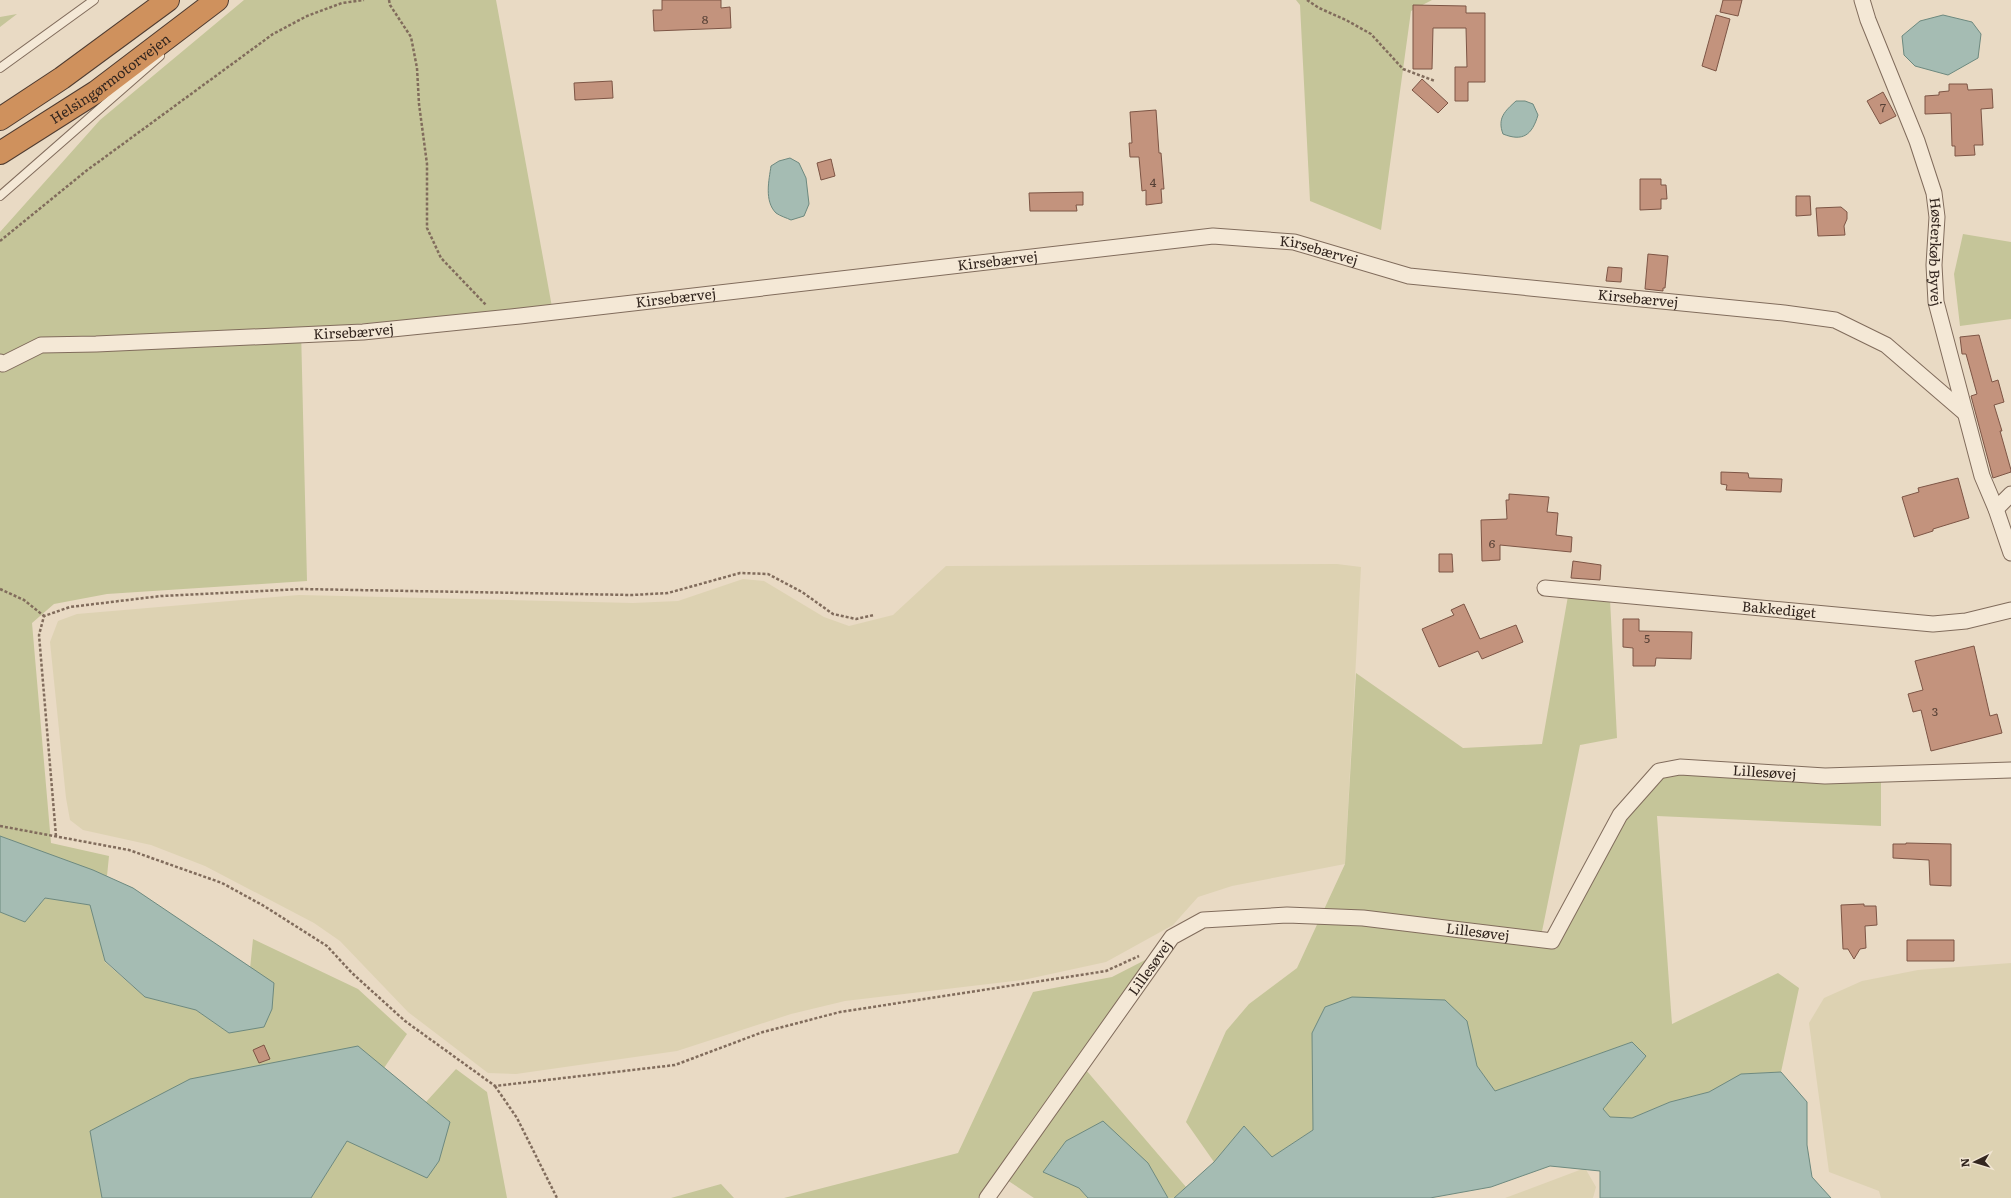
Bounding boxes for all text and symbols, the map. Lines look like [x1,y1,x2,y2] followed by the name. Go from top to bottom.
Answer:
[702,10,709,28] house number: 8
[46,28,174,128] street label: Helsingørmotorvejen
[1880,98,1886,116] house number: 7
[1150,173,1157,191] house number: 4
[1925,196,1948,308] street label: Høsterkøb Byvej
[1279,230,1361,269] street label: Kirsebærvej
[956,245,1039,274] street label: Kirsebærvej
[634,282,717,312] street label: Kirsebærvej
[1597,284,1679,312] street label: Kirsebærvej
[313,318,395,343] street label: Kirsebærvej
[1489,534,1496,552] house number: 6
[1741,595,1817,622] street label: Bakkediget
[1644,629,1650,647] house number: 5
[1932,702,1938,720] house number: 3
[1732,759,1797,783] street label: Lillesøvej
[1445,917,1511,945] street label: Lillesøvej
[1123,936,1176,999] street label: Lillesøvej
[1955,1142,1995,1182] north arrow
[1956,1158,1972,1168] text: N

